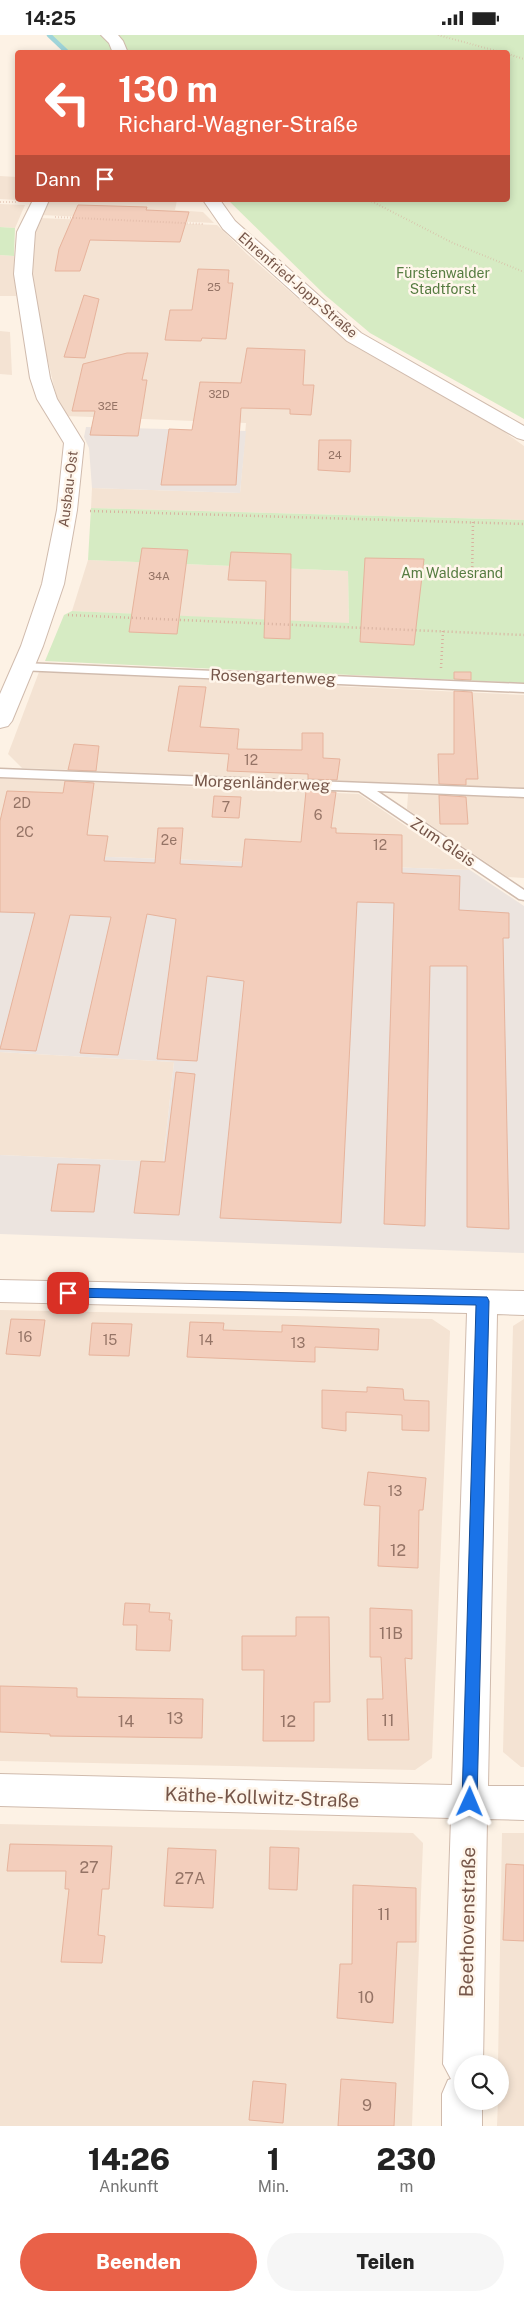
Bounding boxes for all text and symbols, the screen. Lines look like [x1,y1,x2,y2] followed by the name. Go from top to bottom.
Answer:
[25,7,76,29] text: 14:25
[118,69,218,110] text: 130 m
[35,70,100,135] icon: left
[118,111,358,137] text: Richard-Wagner-Straße
[91,165,119,193] icon: arrive
[35,168,81,190] text: Dann
[235,229,361,341] street label: Ehrenfried-Jopp-Straße
[396,265,490,297] park label: Fürstenwalder Stadtforst
[207,281,221,293] house number: 25
[208,388,230,400] house number: 32D
[98,400,118,412] house number: 32E
[328,449,342,461] house number: 24
[55,450,81,528] street label: Ausbau-Ost
[401,565,503,581] park label: Am Waldesrand
[148,570,170,582] house number: 34A
[210,665,336,689] street label: Rosengartenweg
[244,752,258,768] house number: 12
[194,771,330,795] street label: Morgenländerweg
[13,795,31,811] house number: 2D
[222,799,230,815] house number: 7
[314,807,323,823] house number: 6
[407,813,479,871] street label: Zum Gleis
[16,824,34,840] house number: 2C
[161,832,177,848] house number: 2e
[373,837,387,853] house number: 12
[47,1272,89,1314] pin
[54,1279,82,1307] icon: arrive
[18,1329,32,1345] house number: 16
[103,1332,117,1348] house number: 15
[199,1332,213,1348] house number: 14
[291,1335,305,1351] house number: 13
[388,1483,402,1499] house number: 13
[390,1541,406,1560] house number: 12
[379,1624,403,1643] house number: 11B
[167,1709,183,1728] house number: 13
[381,1711,395,1730] house number: 11
[118,1712,134,1731] house number: 14
[280,1712,296,1731] house number: 12
[443,1775,495,1827] position arrow
[164,1783,360,1811] street label: Käthe-Kollwitz-Straße
[455,1847,479,1997] street label: Beethovenstraße
[79,1858,99,1877] house number: 27
[175,1869,205,1888] house number: 27A
[377,1905,391,1924] house number: 11
[358,1988,374,2007] house number: 10
[454,2055,509,2110] map controls
[454,2055,509,2110] button: search
[362,2096,372,2115] house number: 9
[88,2141,170,2177] text: 14:26
[267,2141,280,2177] text: 1
[377,2141,436,2177] text: 230
[99,2177,159,2196] text: Ankunft
[258,2177,289,2196] text: Min.
[400,2177,413,2196] text: m
[20,2233,257,2291] button: Beenden
[267,2233,504,2291] button: Teilen

